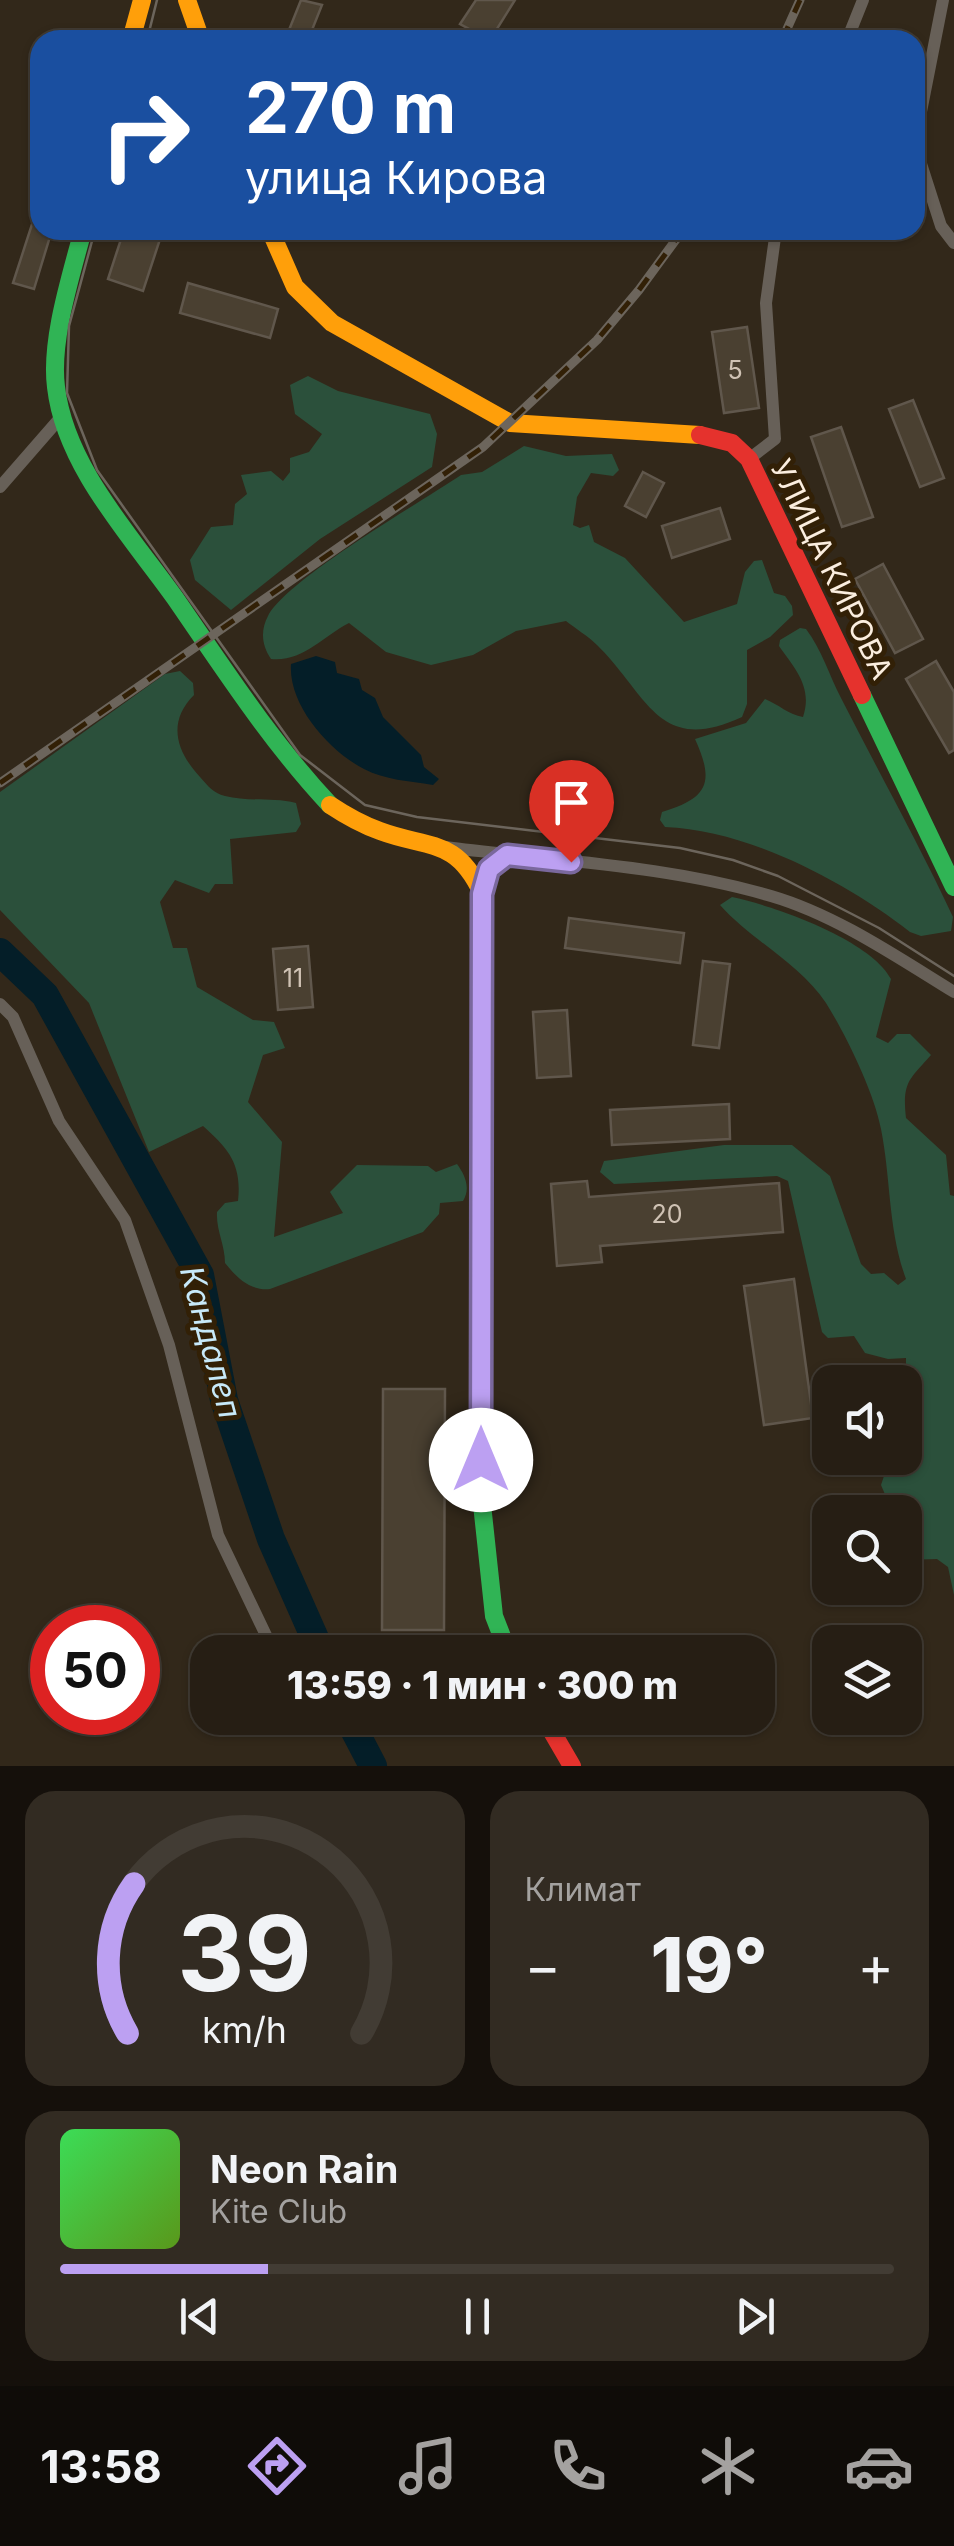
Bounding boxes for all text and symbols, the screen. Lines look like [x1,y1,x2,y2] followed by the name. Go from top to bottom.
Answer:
[245,65,456,150] text: 270 m
[80,70,210,200] icon: right
[245,150,548,205] text: улица Кирова
[727,355,743,385] house number: 5
[763,453,901,685] street label: УЛИЦА КИРОВА
[529,760,614,863] pin
[544,775,599,830] icon: arrive
[283,963,303,993] house number: 11
[651,1199,683,1229] house number: 20
[172,1262,250,1422] water label: Кандалеп
[812,1365,922,1735] map controls
[812,1365,922,1475] button: sound
[429,1408,533,1512] position arrow
[812,1495,922,1605] button: search
[30,1605,160,1735] speed limit sign: 50
[812,1625,922,1735] button: layers
[287,1662,678,1708] text: 13:59 · 1 мин · 300 m
[525,1870,641,1909] text: Климат
[177,1890,312,2016] text: 39
[651,1919,768,2010] text: 19°
[525,1933,561,1999] text: −
[858,1933,894,1999] text: +
[202,2008,287,2052] text: km/h
[210,2146,398,2192] text: Neon Rain
[210,2192,347,2231] text: Kite Club
[172,2289,227,2344] icon: previous
[450,2289,505,2344] icon: pause
[728,2289,783,2344] icon: next
[242,2431,312,2501] icon: directions
[393,2431,463,2501] icon: music
[543,2431,613,2501] icon: phone
[693,2431,763,2501] icon: climate
[844,2431,914,2501] icon: car
[40,2439,162,2494] text: 13:58

